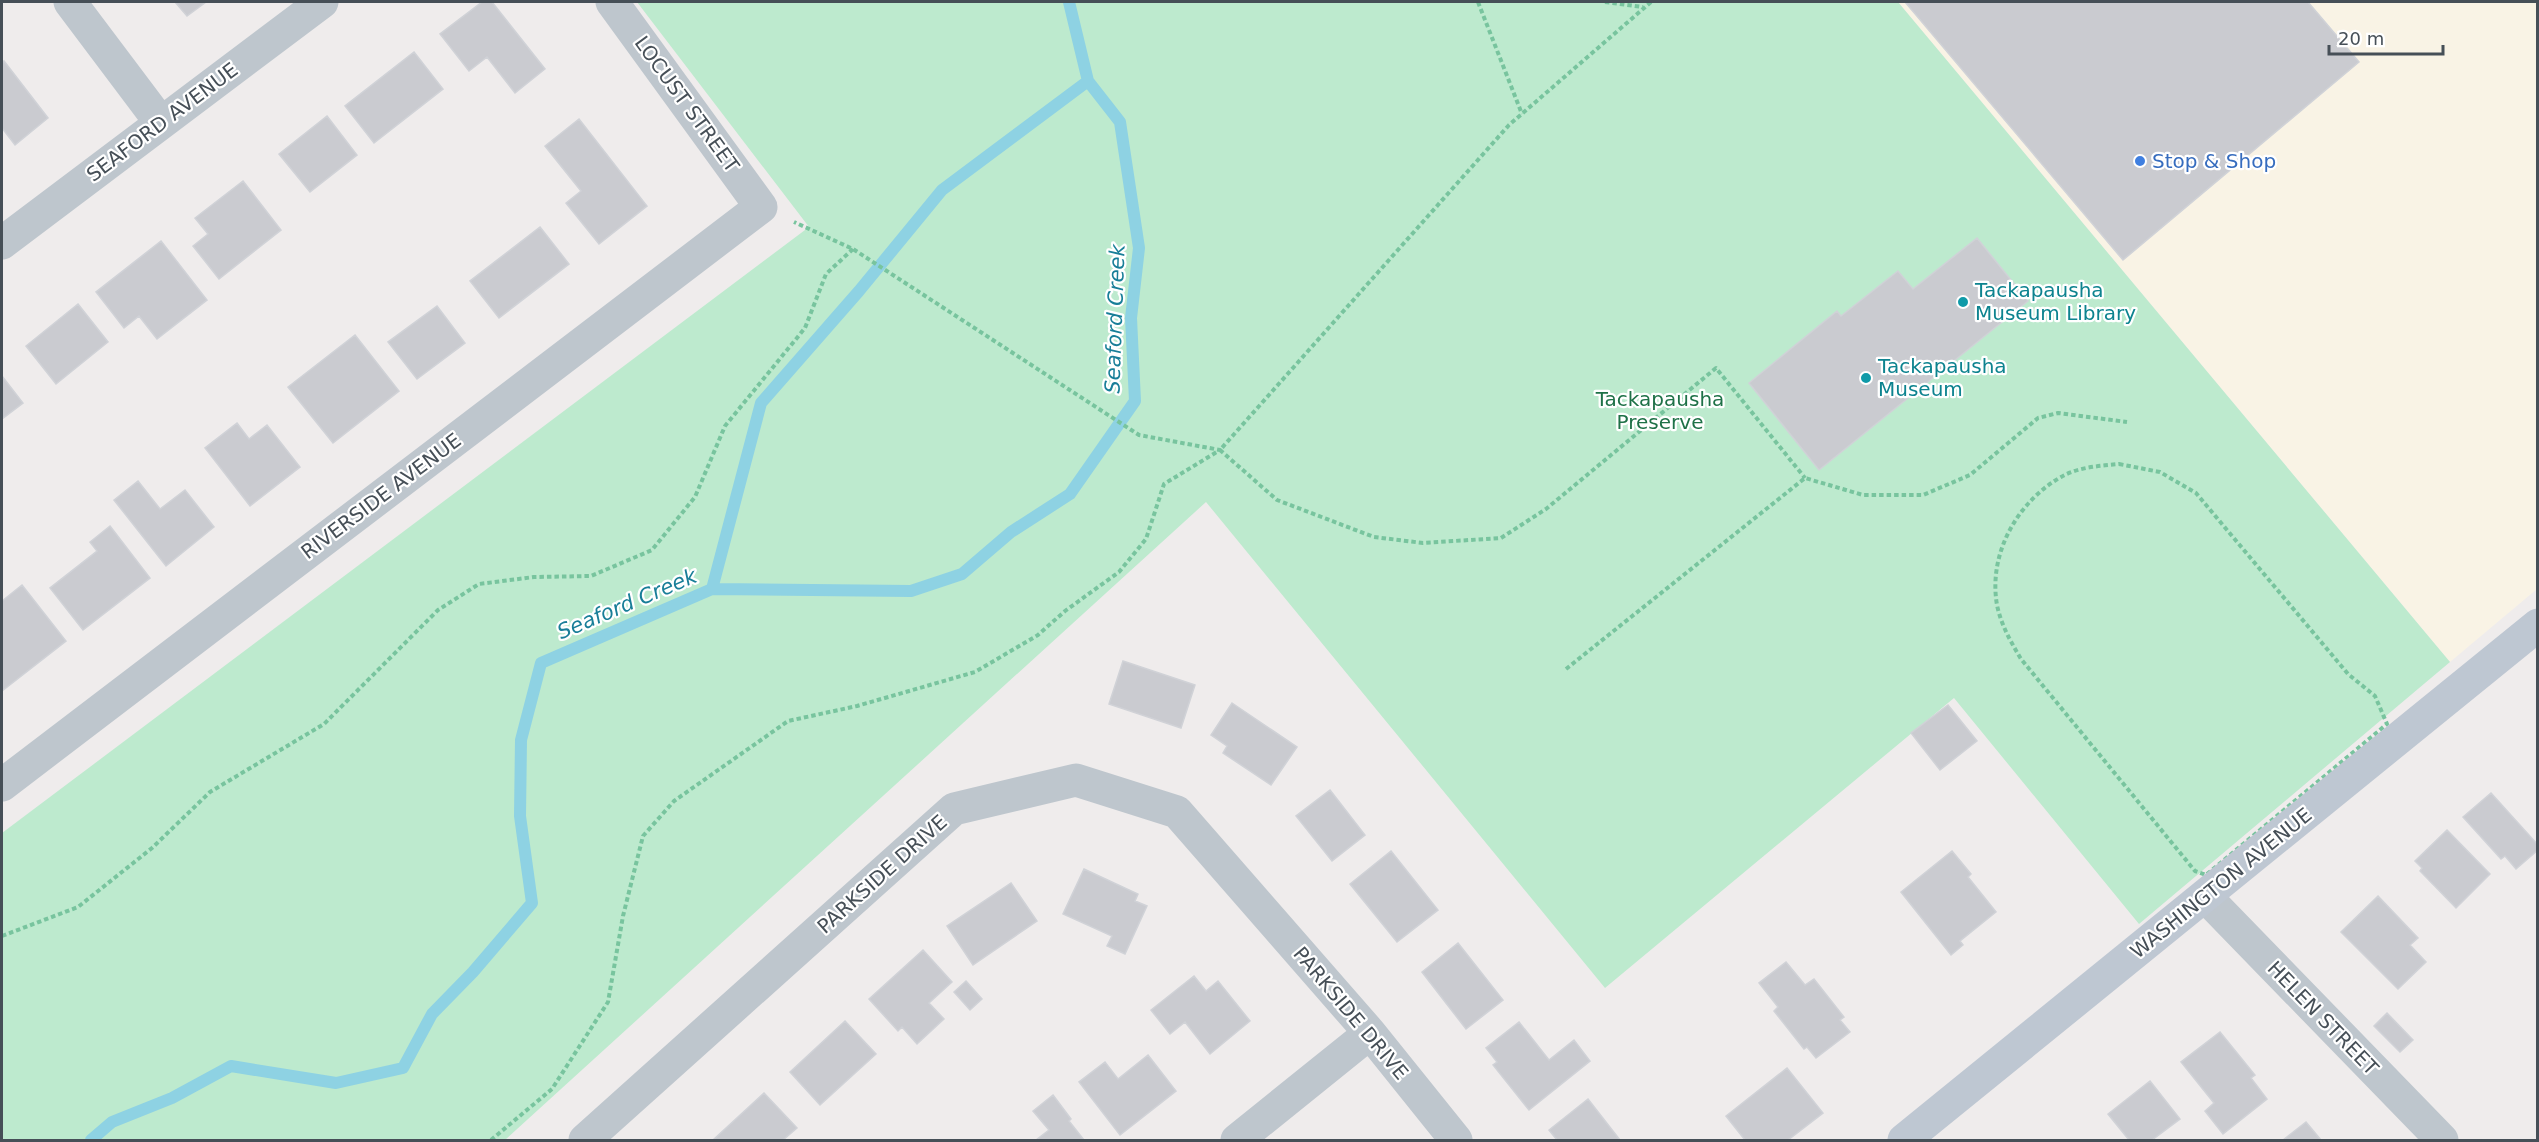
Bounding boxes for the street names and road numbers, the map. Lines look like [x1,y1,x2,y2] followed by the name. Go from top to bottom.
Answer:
[630,31,745,177] street label: LOCUST STREET
[82,57,242,187] street label: SEAFORD AVENUE
[296,428,466,564] street label: RIVERSIDE AVENUE
[2126,803,2316,963] street label: WASHINGTON AVENUE
[812,810,952,938] street label: PARKSIDE DRIVE
[1288,942,1414,1084] street label: PARKSIDE DRIVE
[2263,956,2384,1081] street label: HELEN STREET

